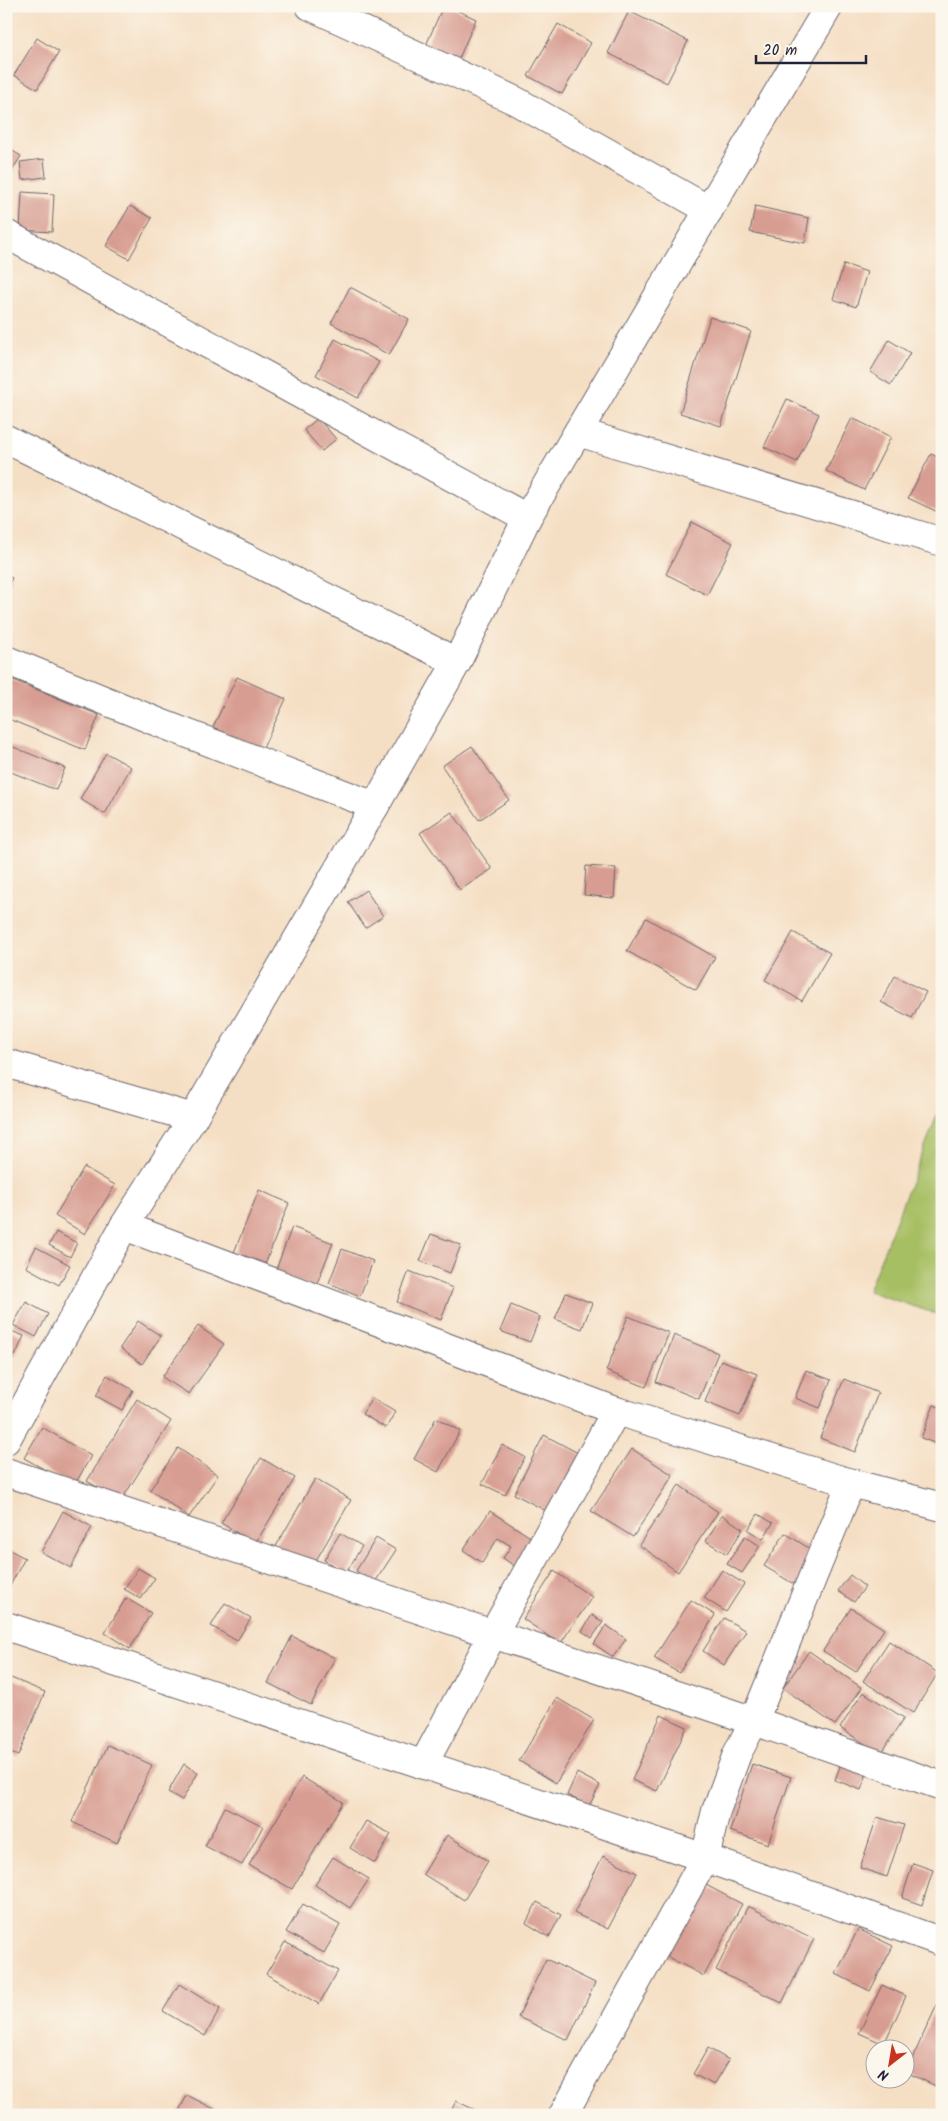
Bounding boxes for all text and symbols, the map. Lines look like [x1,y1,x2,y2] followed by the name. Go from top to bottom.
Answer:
[756,32,866,64] scale bar
[763,39,797,63] text: 20 m
[866,2038,916,2088] north arrow
[874,2062,893,2086] text: N

